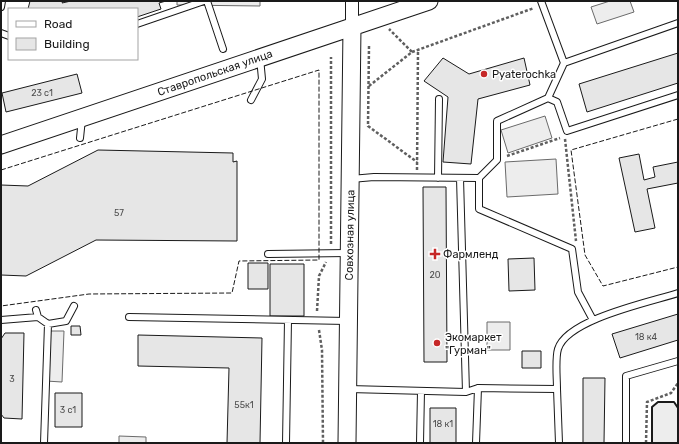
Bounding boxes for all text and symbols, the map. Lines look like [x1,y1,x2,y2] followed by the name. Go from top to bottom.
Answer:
[8,8,138,60] legend
[44,17,72,31] text: Road
[44,37,90,51] text: Building
[156,47,274,99] street label: Ставропольская улица
[492,68,556,81] place label: Pyaterochka
[479,69,489,79] marker: Pyaterochka
[31,88,53,98] house number: 23 с1
[343,189,357,281] street label: Совхозная улица
[114,208,124,218] house number: 57
[443,248,499,261] place label: Фармленд
[430,249,440,259] marker: Фармленд
[430,270,441,280] house number: 20
[445,331,502,357] place label: Экомаркет "Гурман"
[635,332,658,342] house number: 18 к4
[432,338,442,348] marker: Экомаркет "Гурман"
[9,374,15,384] house number: 3
[234,400,254,410] house number: 55к1
[60,405,76,415] house number: 3 с1
[433,419,453,429] house number: 18 к1

